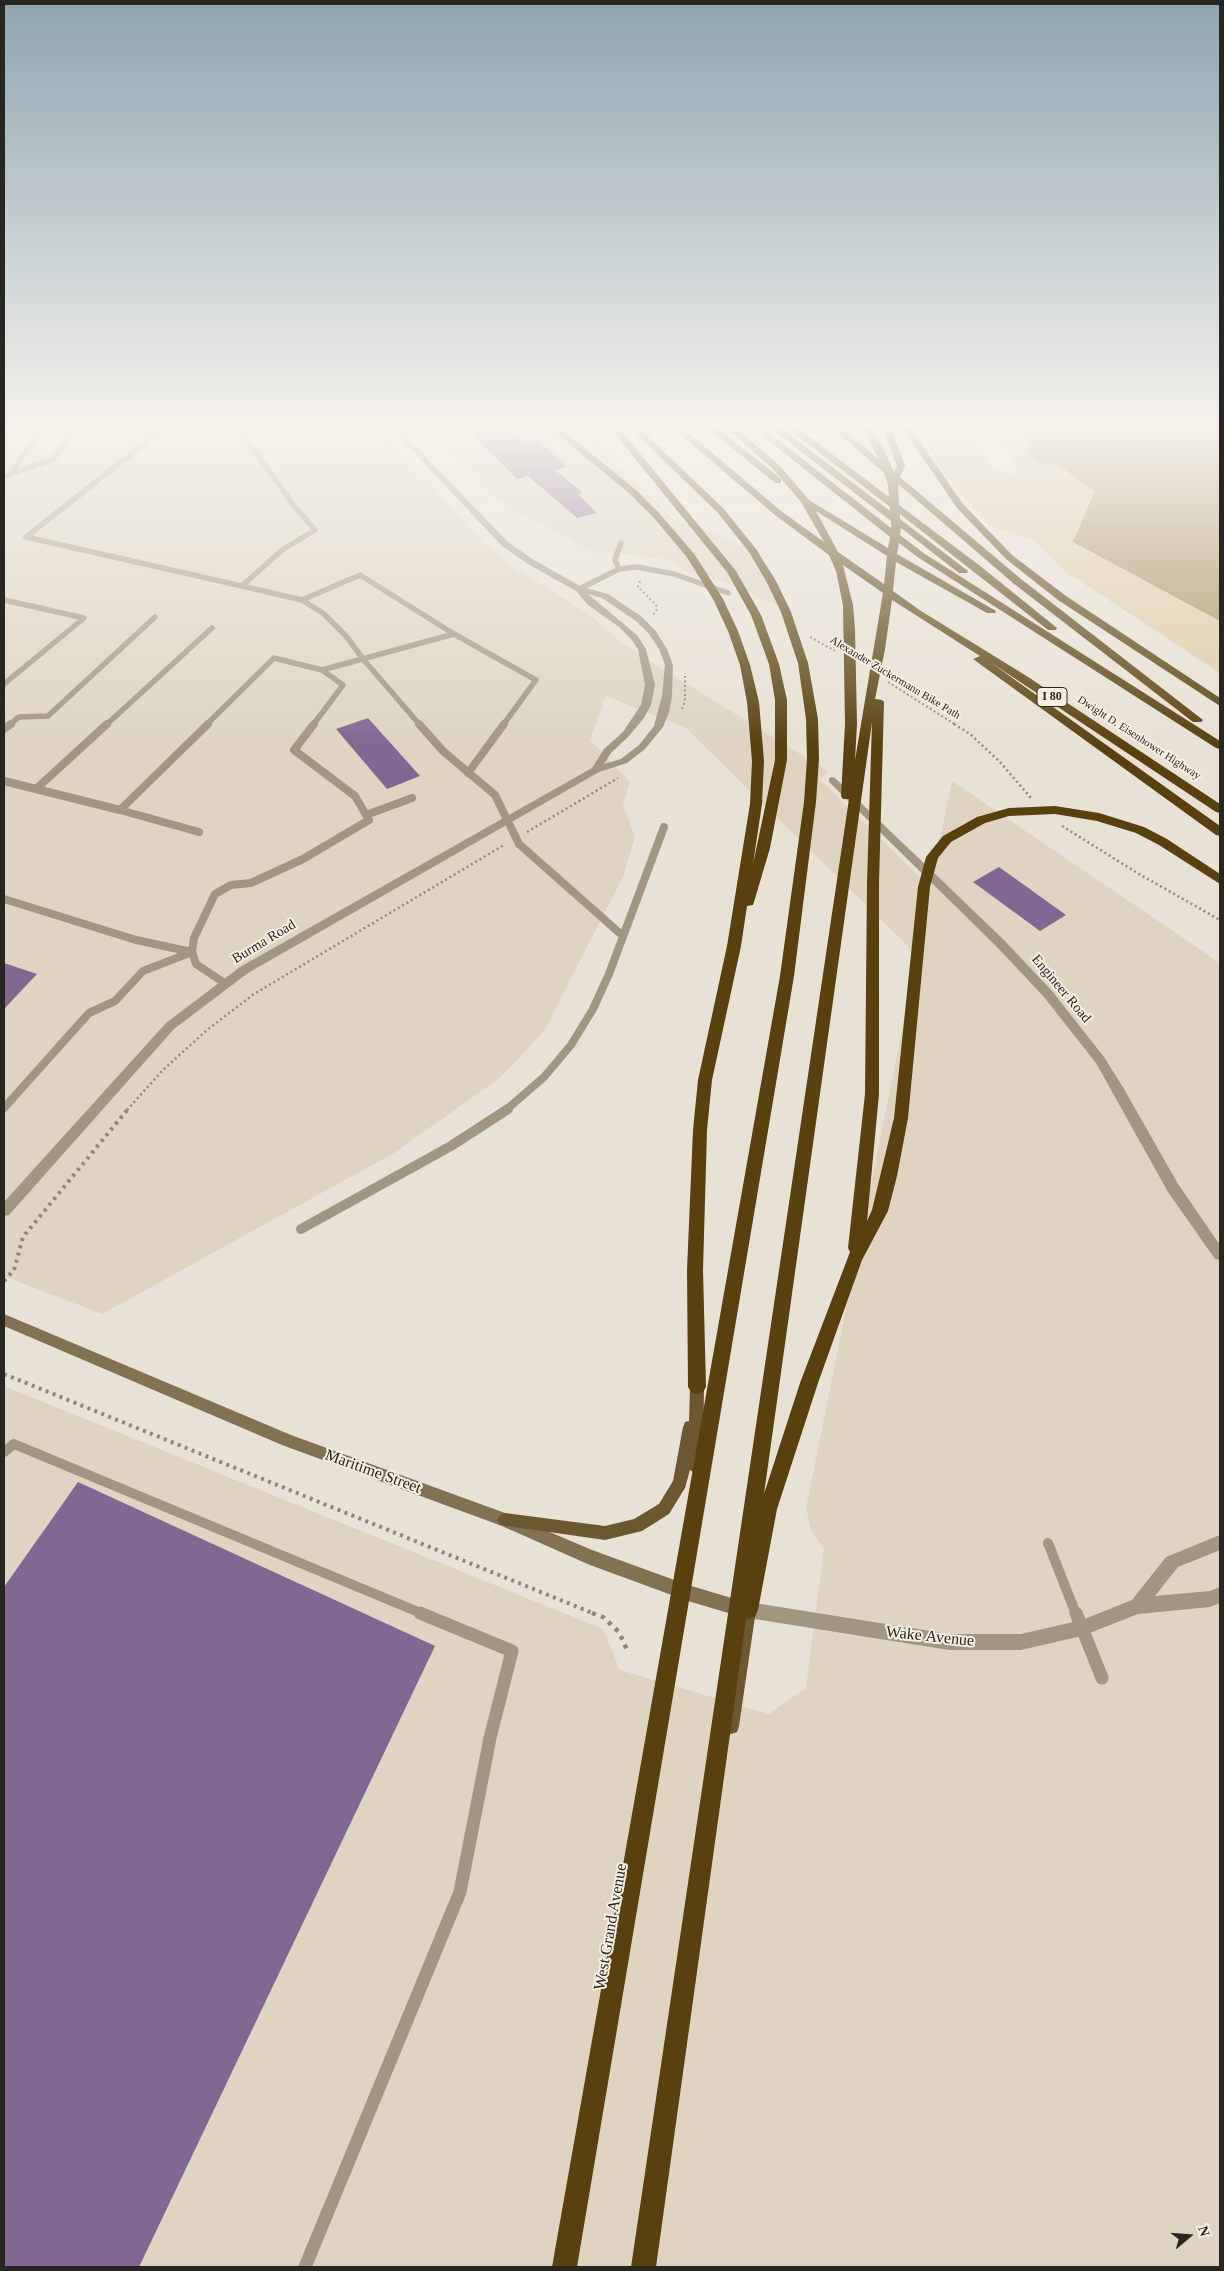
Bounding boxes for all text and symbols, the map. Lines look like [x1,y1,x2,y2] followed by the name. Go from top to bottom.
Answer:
[827,634,963,722] street label: Alexander Zuckermann Bike Path
[1037,688,1067,706] road number: I 80
[1075,693,1203,783] street label: Dwight D. Eisenhower Highway
[229,916,299,968] street label: Burma Road
[1028,952,1094,1026] street label: Engineer Road
[322,1446,424,1498] street label: Maritime Street
[885,1623,975,1651] street label: Wake Avenue
[590,1862,632,1992] street label: West Grand Avenue
[1164,2211,1214,2261] north arrow
[1195,2224,1212,2238] text: N

